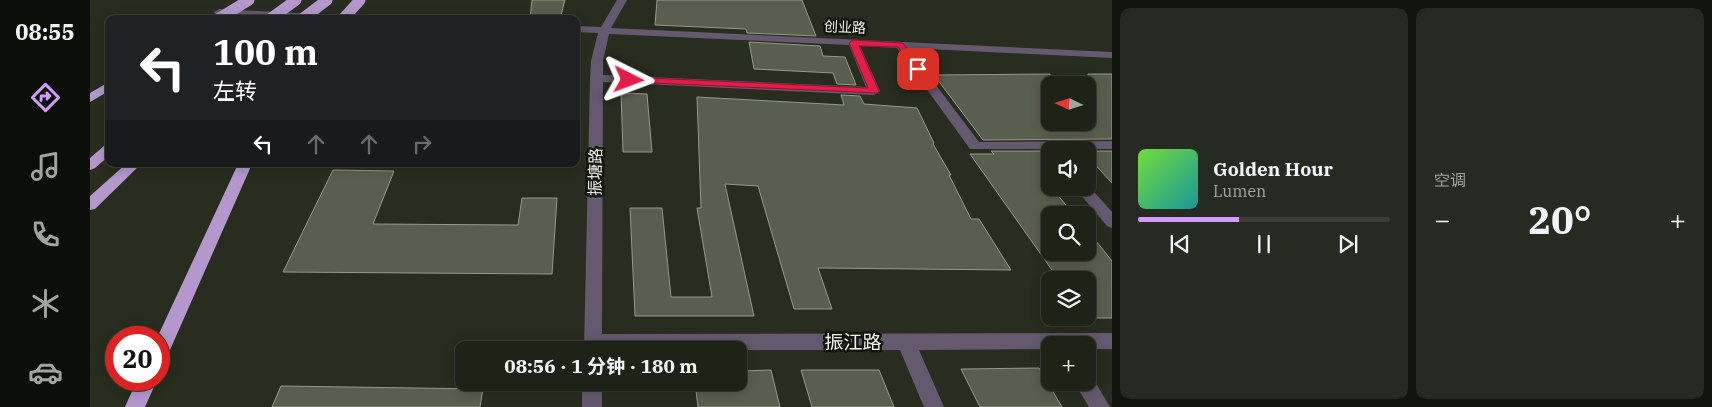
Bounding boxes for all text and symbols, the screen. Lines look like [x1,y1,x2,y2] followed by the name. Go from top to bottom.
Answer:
[15,17,75,46] text: 08:55
[824,17,866,37] street label: 创业路
[213,29,318,75] text: 100 m
[130,35,195,100] icon: left
[897,48,939,90] pin
[602,53,654,105] position arrow
[904,55,932,83] icon: arrive
[213,76,257,105] text: 左转
[1041,76,1096,131] north arrow
[1041,76,1096,391] map controls
[28,80,63,115] icon: directions
[249,130,277,158] icon: left
[302,130,330,158] icon: ahead
[355,130,383,158] icon: ahead
[408,130,436,158] icon: right
[1041,141,1096,196] button: sound
[585,148,605,196] street label: 振塘路
[28,149,63,184] icon: music
[1213,157,1333,181] text: Golden Hour
[1434,170,1466,190] text: 空调
[1213,181,1266,201] text: Lumen
[1528,195,1592,244] text: 20°
[1434,201,1451,238] text: −
[1669,201,1686,238] text: +
[1041,206,1096,261] button: search
[28,217,63,252] icon: phone
[1166,230,1194,258] icon: previous
[1250,230,1278,258] icon: pause
[1334,230,1362,258] icon: next
[1041,271,1096,326] button: layers
[28,286,63,321] icon: climate
[105,326,170,391] speed limit sign: 20
[824,330,882,354] street label: 振江路
[1041,336,1096,391] button: +
[504,354,698,378] text: 08:56 · 1 分钟 · 180 m
[28,355,63,390] icon: car

